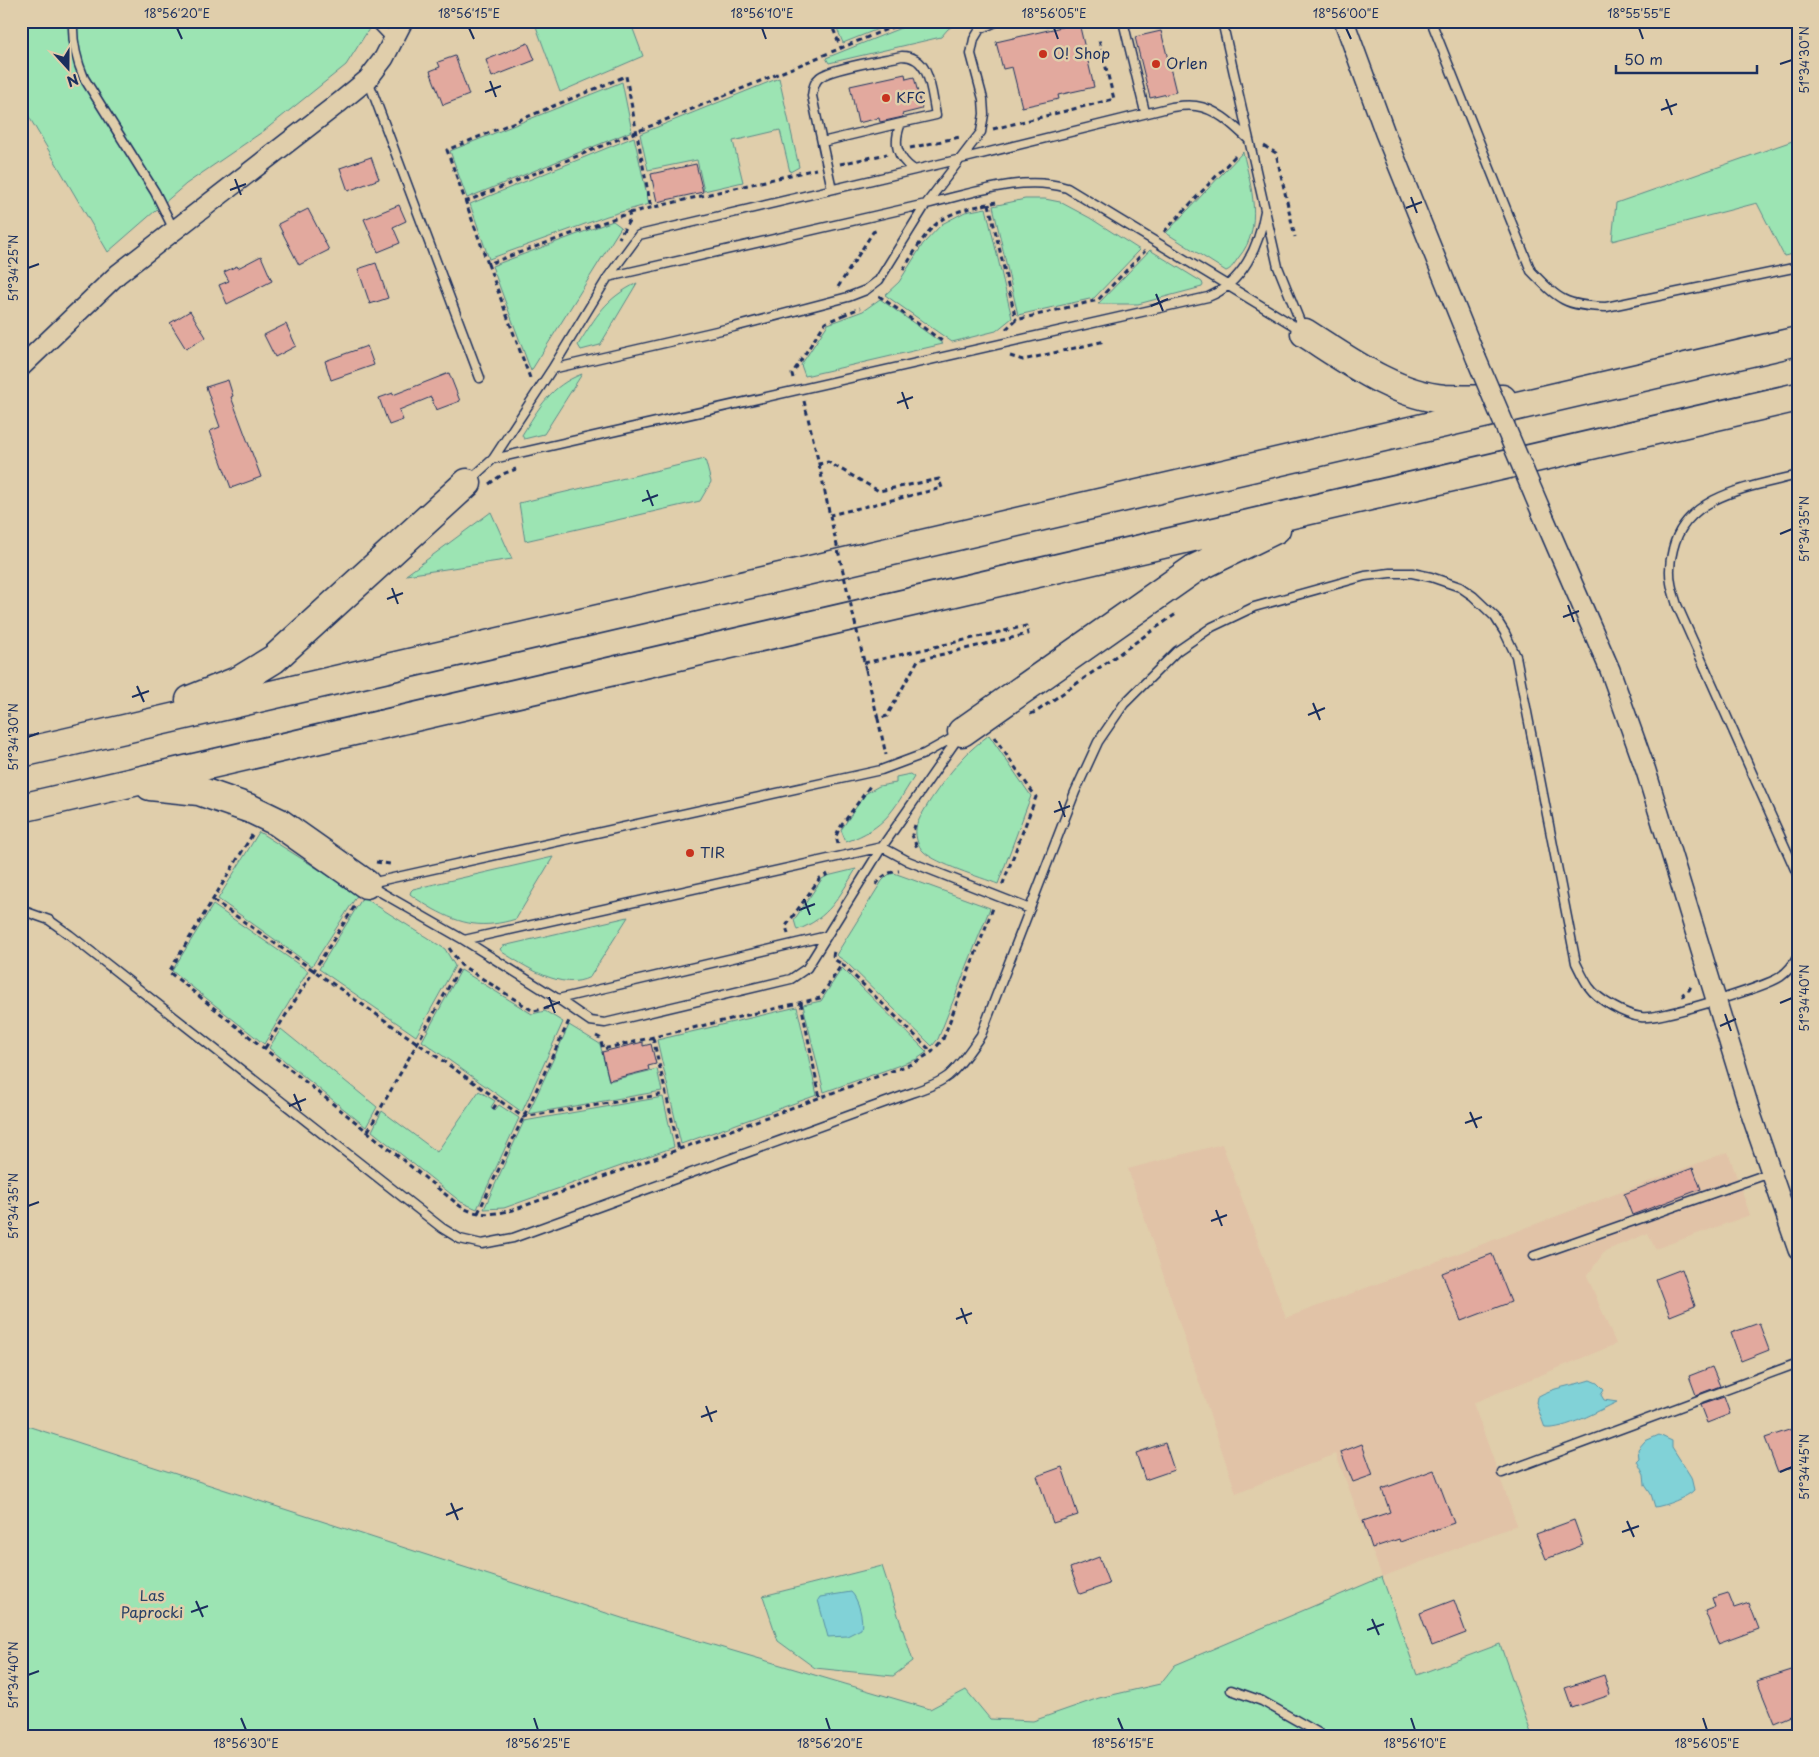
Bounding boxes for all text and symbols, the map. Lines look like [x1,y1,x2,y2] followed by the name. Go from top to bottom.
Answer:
[144,4,210,22] text: 18°56'20"E
[438,4,500,22] text: 18°56'15"E
[730,4,794,22] text: 18°56'10"E
[1021,4,1087,22] text: 18°56'05"E
[1313,4,1379,22] text: 18°56'00"E
[1607,4,1671,22] text: 18°55'55"E
[1795,26,1813,94] text: 51°34'30"N
[1053,41,1110,64] place label: O! Shop
[42,42,92,92] north arrow
[1616,42,1758,74] scale bar
[1624,47,1663,70] text: 50 m
[1037,48,1049,60] marker: O! Shop
[1166,51,1208,74] place label: Orlen
[1150,58,1162,70] marker: Orlen
[64,69,82,92] text: N
[896,85,926,108] place label: KFC
[880,92,892,104] marker: KFC
[4,234,22,302] text: 51°34'25"N
[1795,496,1813,562] text: 51°34'35"N
[4,703,22,771] text: 51°34'30"N
[700,840,725,863] place label: TIR
[684,847,696,859] marker: TIR
[1795,964,1813,1032] text: 51°34'40"N
[4,1173,22,1239] text: 51°34'35"N
[1795,1434,1813,1500] text: 51°34'45"N
[121,1583,183,1623] park label: Las Paprocki
[4,1641,22,1709] text: 51°34'40"N
[213,1734,279,1752] text: 18°56'30"E
[506,1734,570,1752] text: 18°56'25"E
[797,1734,863,1752] text: 18°56'20"E
[1092,1734,1154,1752] text: 18°56'15"E
[1383,1734,1447,1752] text: 18°56'10"E
[1674,1734,1740,1752] text: 18°56'05"E

